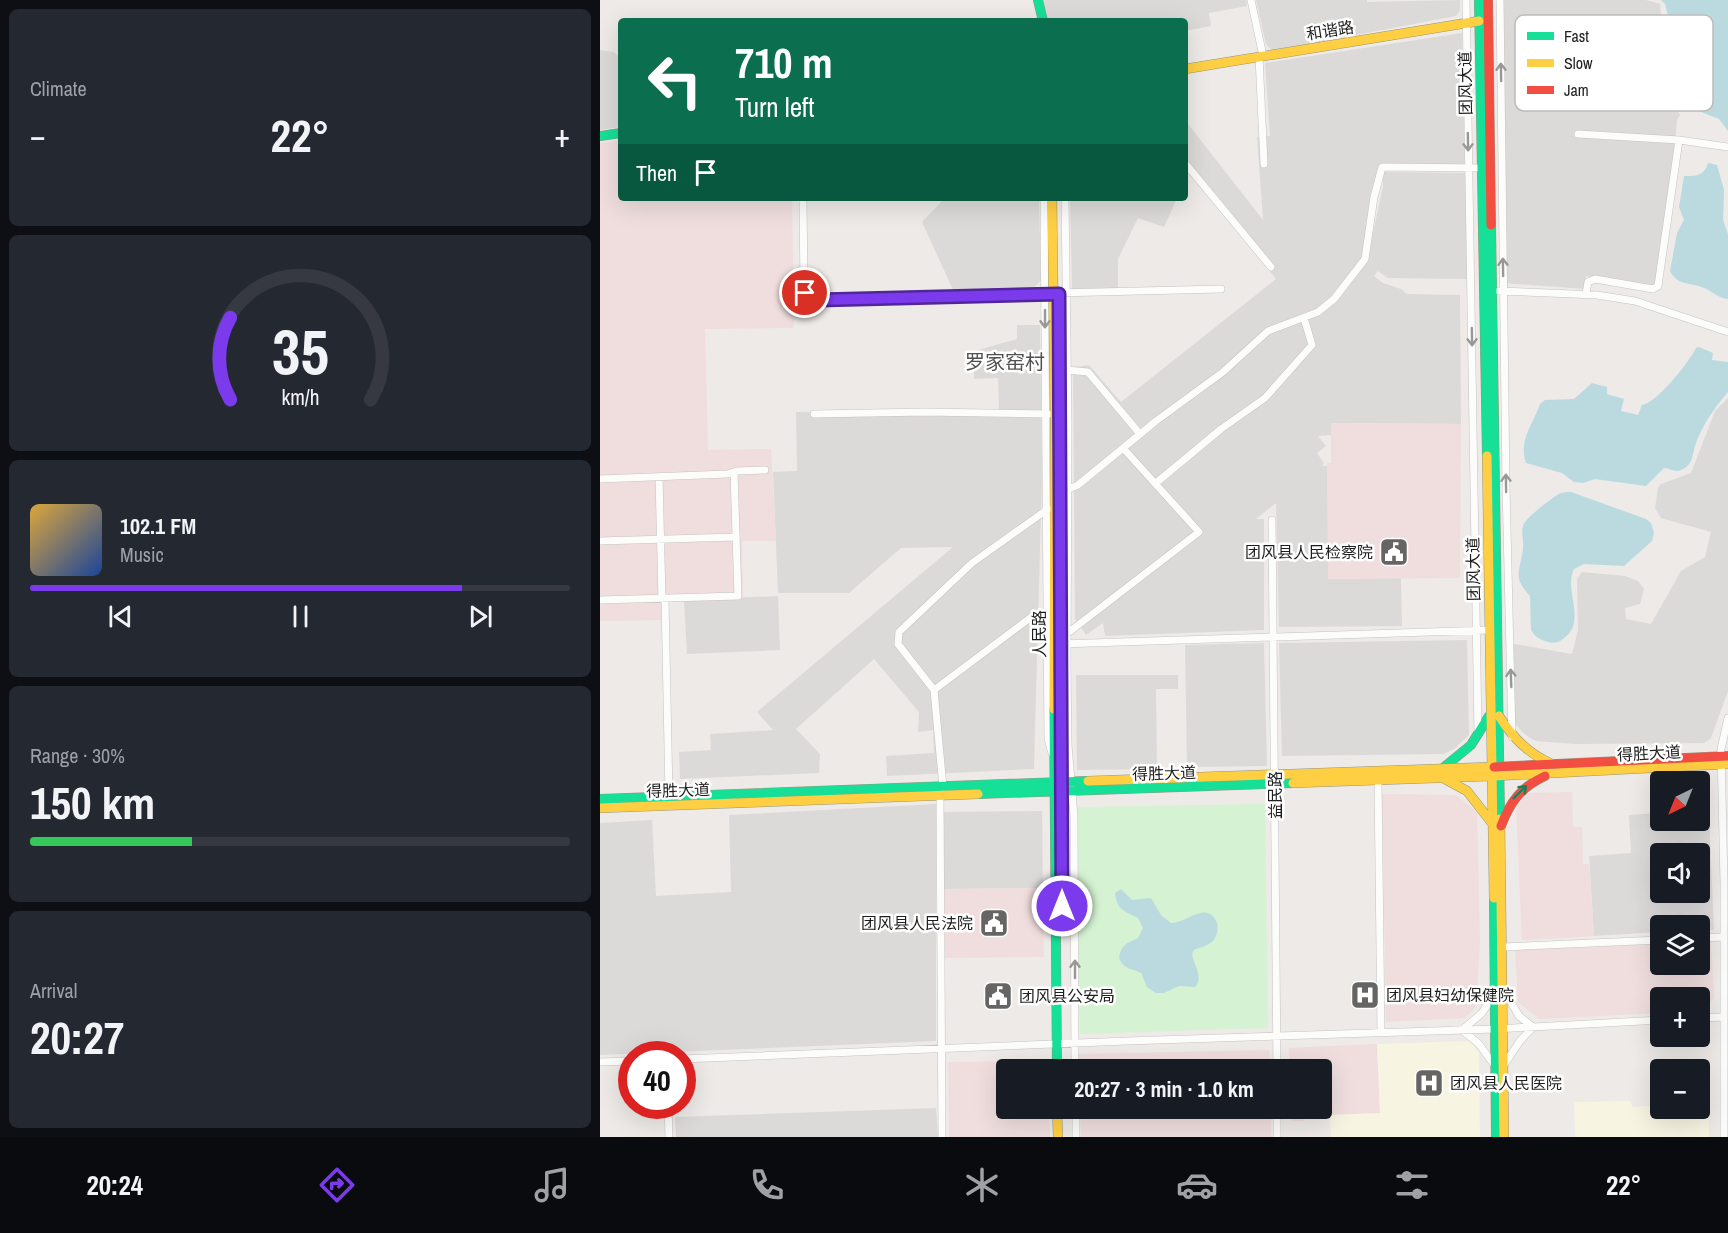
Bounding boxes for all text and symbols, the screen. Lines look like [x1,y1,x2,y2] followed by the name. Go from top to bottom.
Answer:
[1305,15,1355,45] street label: 和谐路
[1515,15,1713,111] legend
[1564,25,1589,47] text: Fast
[735,35,833,91] text: 710 m
[636,42,714,120] icon: left
[1453,51,1477,115] street label: 团风大道
[1564,52,1593,74] text: Slow
[1495,63,1507,83] one-way arrow
[30,75,87,102] text: Climate
[1564,79,1589,101] text: Jam
[735,89,814,125] text: Turn left
[270,105,330,166] text: 22°
[30,113,46,157] text: −
[554,113,570,157] text: +
[1462,132,1474,152] one-way arrow
[689,156,722,189] icon: arrive
[636,158,677,188] text: Then
[1497,258,1509,278] one-way arrow
[779,267,830,318] pin
[788,276,821,309] icon: arrive
[272,309,328,393] text: 35
[1039,309,1051,329] one-way arrow
[1466,327,1477,347] one-way arrow
[965,348,1045,375] district label: 罗家窑村
[281,383,319,412] text: km/h
[1500,474,1511,494] one-way arrow
[120,511,196,541] text: 102.1 FM
[1378,536,1410,568] public building icon: 团风县人民检察院
[1461,537,1485,601] street label: 团风大道
[120,541,164,568] text: Music
[1245,541,1373,563] place label: 团风县人民检察院
[104,600,137,633] icon: previous
[284,600,317,633] icon: pause
[464,600,497,633] icon: next
[1028,610,1050,658] street label: 人民路
[1505,669,1516,689] one-way arrow
[1616,740,1682,766] street label: 得胜大道
[30,742,125,769] text: Range · 30%
[1132,761,1196,785] street label: 得胜大道
[1264,771,1286,819] street label: 益民路
[1650,771,1710,831] north arrow
[1650,771,1710,1119] map controls
[30,772,155,833] text: 150 km
[646,778,710,802] street label: 得胜大道
[1512,785,1527,799] one-way arrow
[1650,843,1710,903] button: sound
[1030,874,1094,938] position arrow
[978,907,1010,939] public building icon: 团风县人民法院
[861,912,973,934] place label: 团风县人民法院
[1650,915,1710,975] button: layers
[1069,960,1081,980] one-way arrow
[30,977,77,1004] text: Arrival
[1349,979,1381,1011] hospital icon: 团风县妇幼保健院
[982,980,1014,1012] public building icon: 团风县公安局
[1386,984,1514,1006] place label: 团风县妇幼保健院
[1019,985,1115,1007] place label: 团风县公安局
[1650,987,1710,1047] button: +
[30,1007,124,1068] text: 20:27
[618,1041,696,1119] speed limit sign: 40
[1650,1059,1710,1119] button: −
[1413,1067,1445,1099] hospital icon: 团风县人民医院
[1450,1072,1562,1094] place label: 团风县人民医院
[1074,1074,1254,1104] text: 20:27 · 3 min · 1.0 km
[316,1164,358,1206] icon: directions
[531,1164,573,1206] icon: music
[746,1164,788,1206] icon: phone
[961,1164,1003,1206] icon: climate
[1176,1164,1218,1206] icon: car
[1391,1164,1433,1206] icon: filters
[86,1167,143,1203] text: 20:24
[1606,1167,1641,1203] text: 22°

